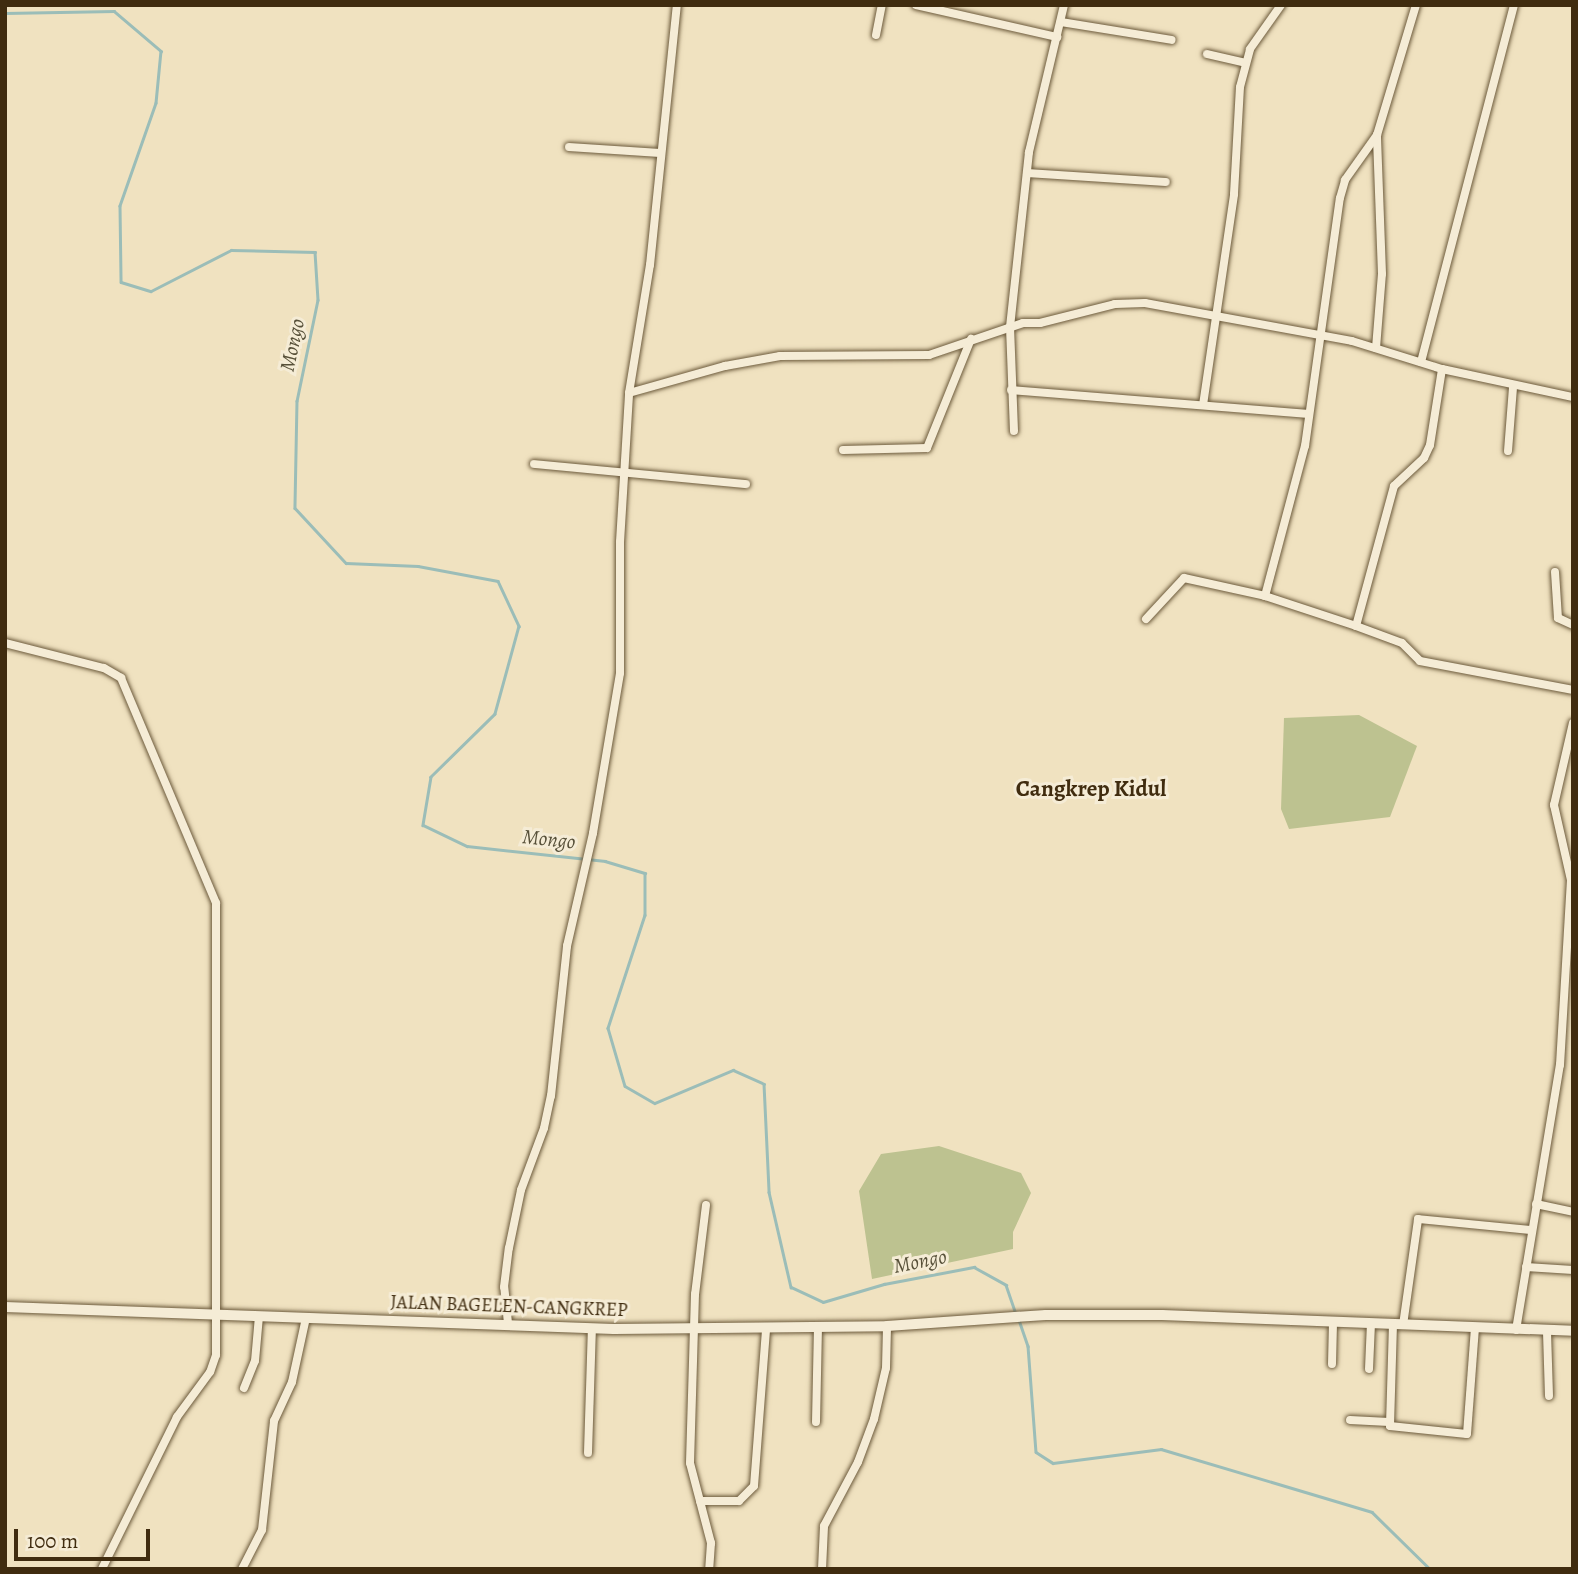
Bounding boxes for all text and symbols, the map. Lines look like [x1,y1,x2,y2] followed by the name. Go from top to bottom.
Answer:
[274,316,310,374] water label: Mongo
[1016,775,1166,803] district label: Cangkrep Kidul
[521,824,577,854] water label: Mongo
[891,1244,949,1278] water label: Mongo
[390,1291,628,1323] street label: JALAN BAGELEN-CANGKREP
[18,1514,154,1558] scale bar
[27,1527,78,1555] text: 100 m

